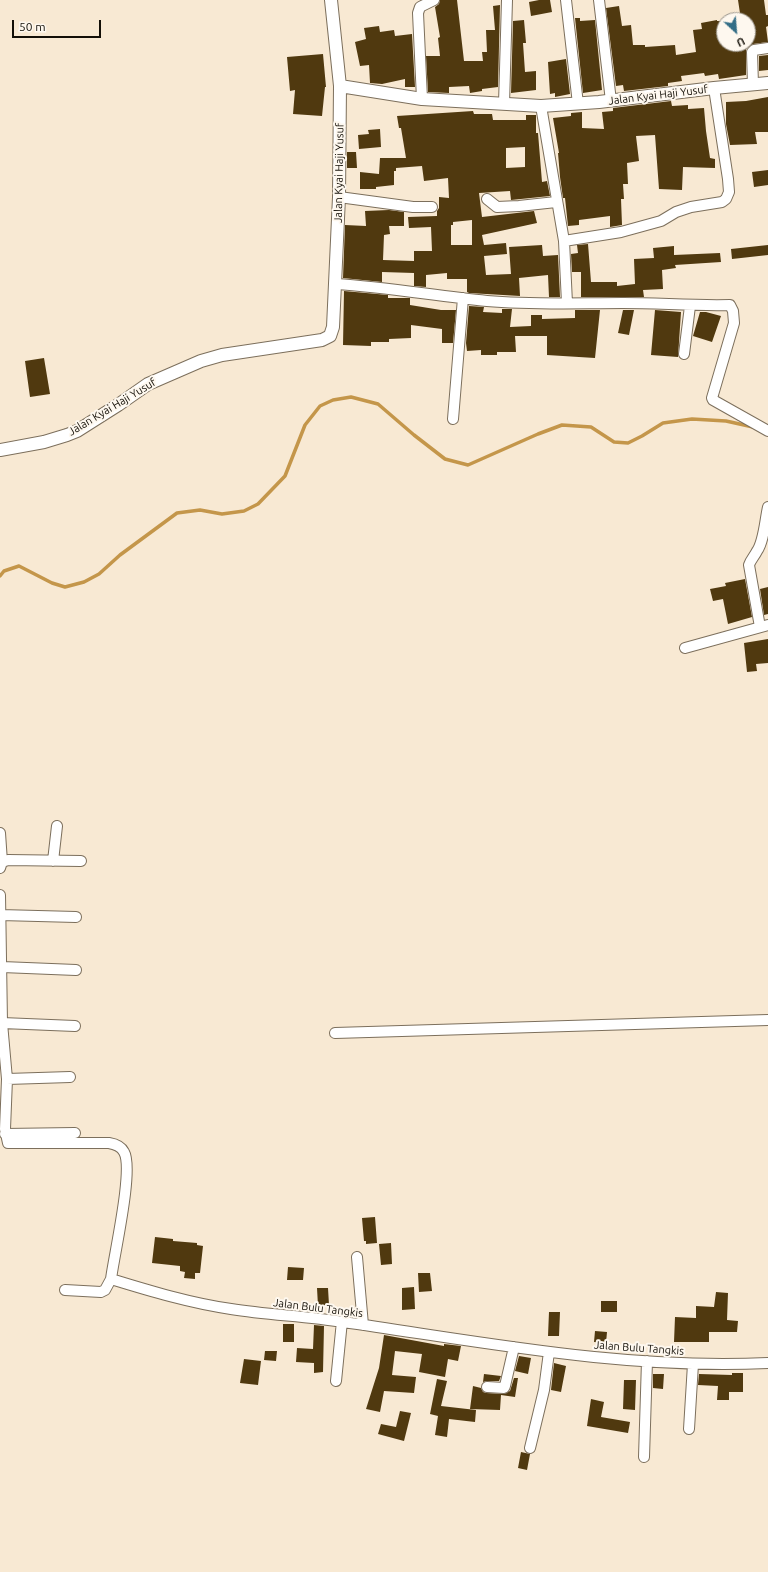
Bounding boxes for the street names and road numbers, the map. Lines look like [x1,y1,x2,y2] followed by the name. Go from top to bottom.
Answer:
[608,82,708,108] street label: Jalan Kyai Haji Yusuf
[332,123,346,223] street label: Jalan Kyai Haji Yusuf
[66,376,158,438] street label: Jalan Kyai Haji Yusuf
[272,1296,364,1320] street label: Jalan Bulu Tangkis
[593,1338,685,1358] street label: Jalan Bulu Tangkis

